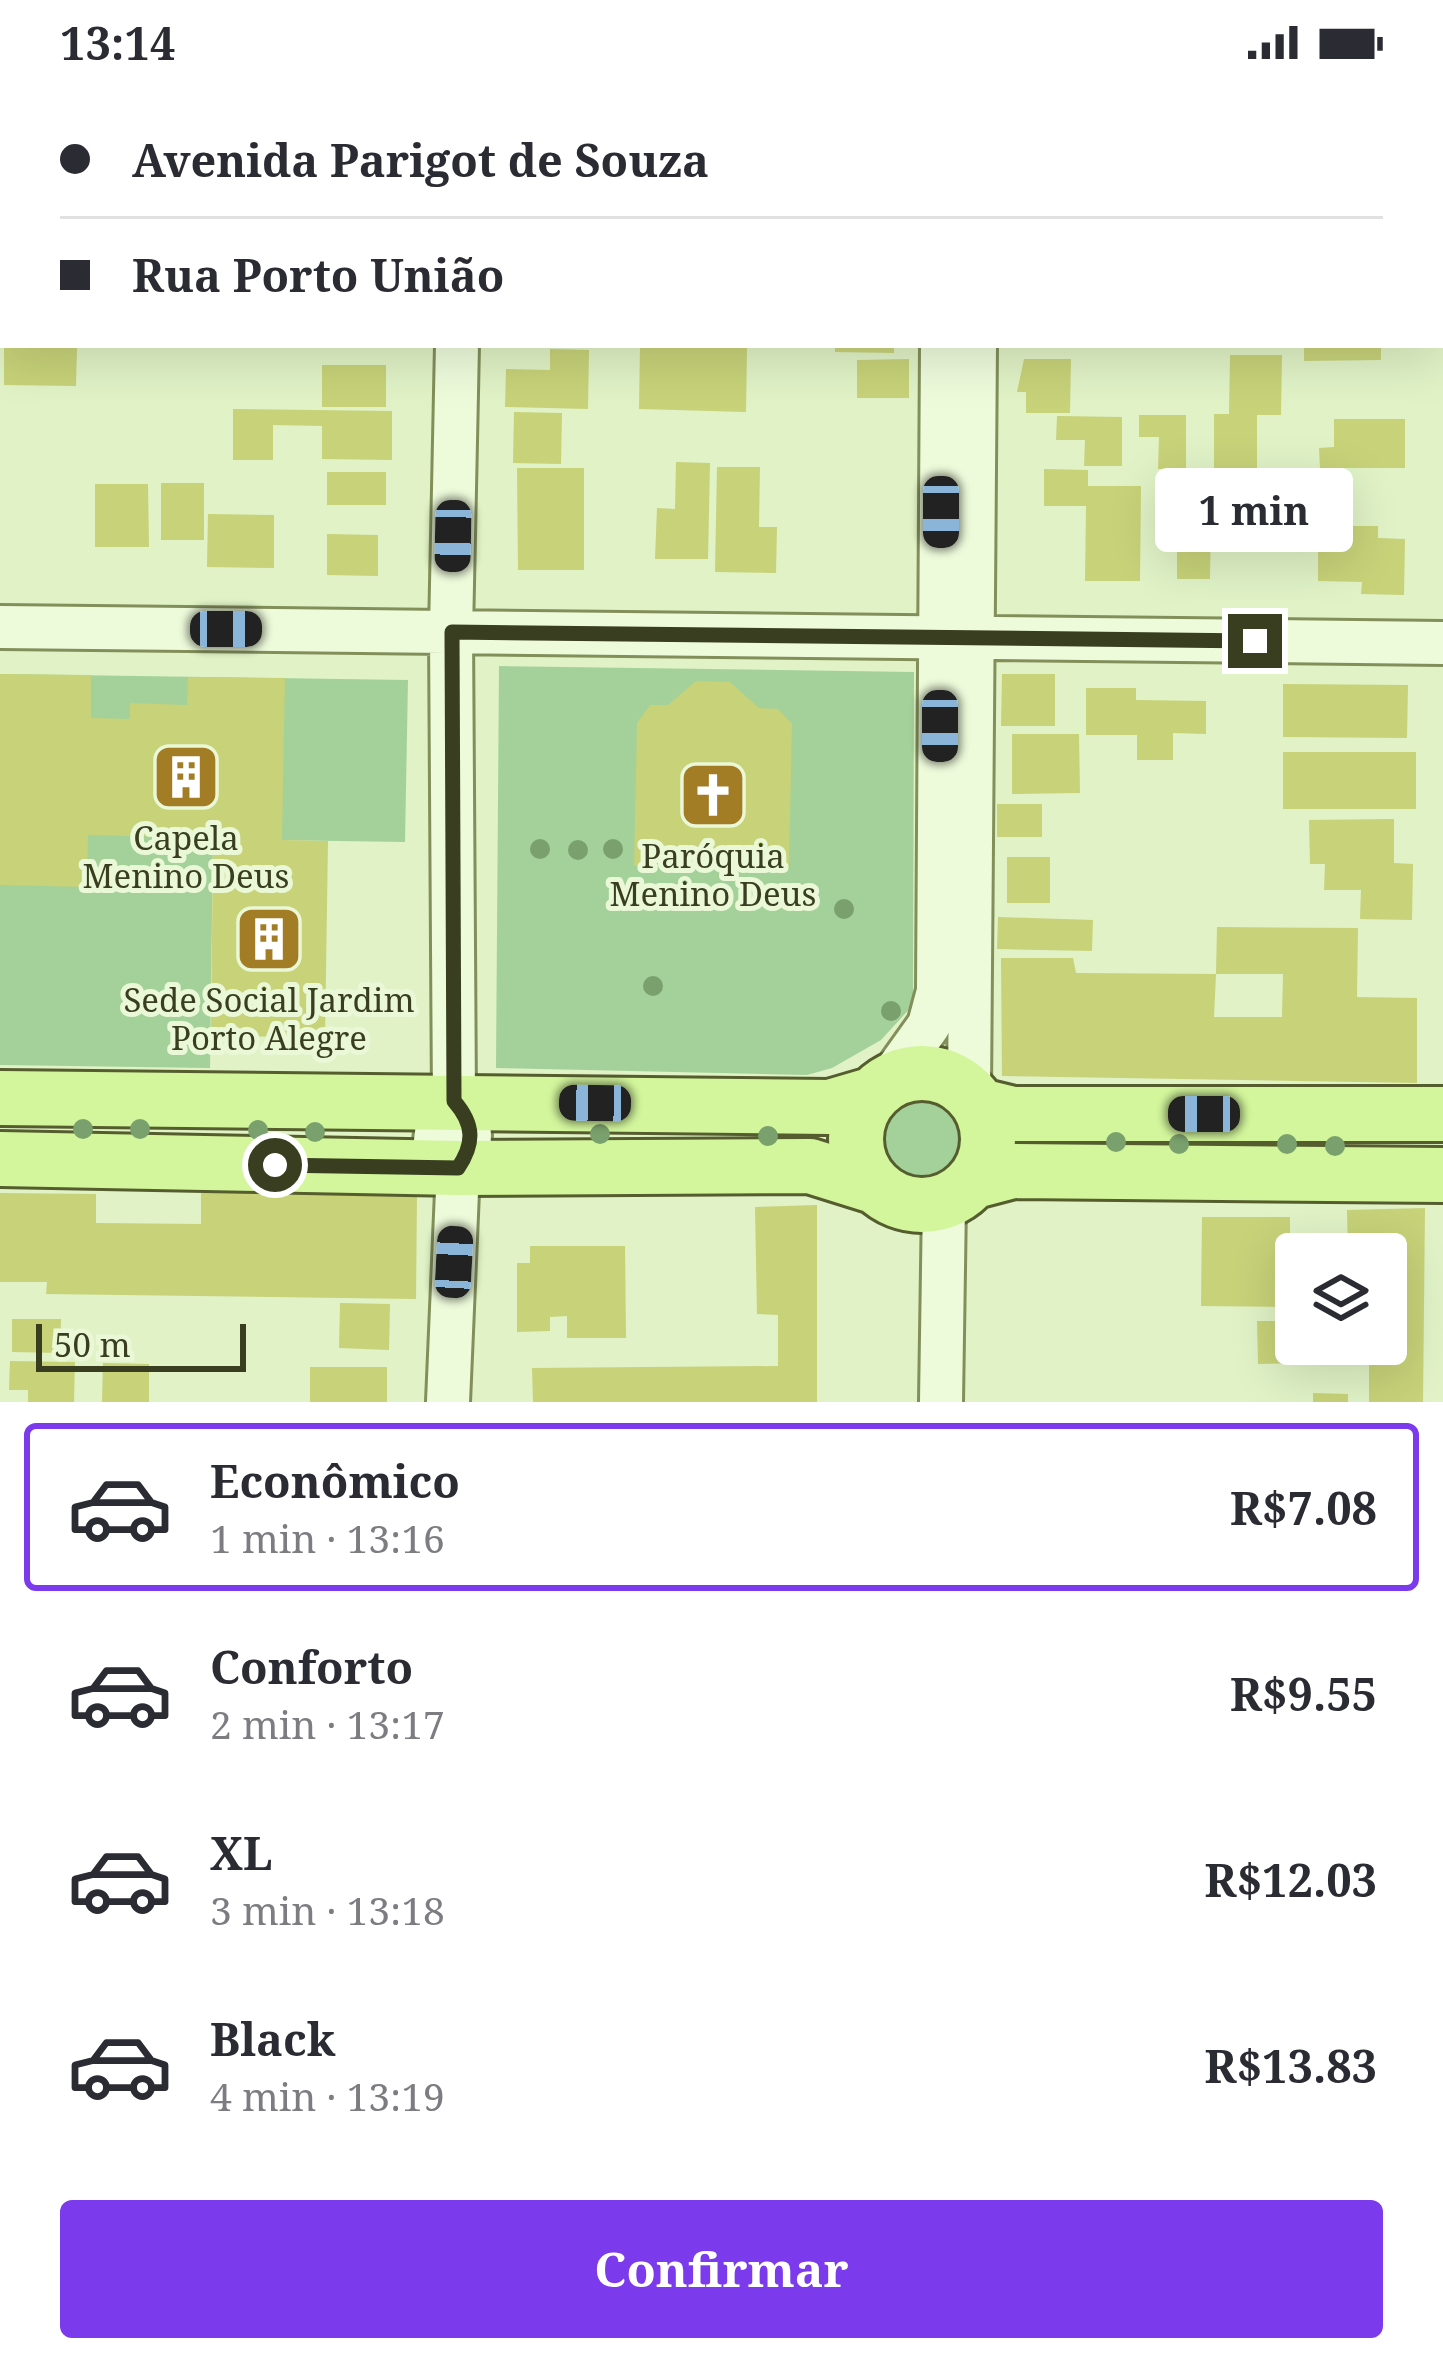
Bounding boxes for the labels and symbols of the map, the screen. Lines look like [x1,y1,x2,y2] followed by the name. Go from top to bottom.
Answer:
[1156,467,1354,551] callout: 1 min
[923,476,959,548] car
[434,500,472,572] car
[190,611,262,647] car
[1228,614,1282,668] route end
[922,690,958,762] car
[151,742,221,812] building icon: Capela Menino Deus
[678,760,748,830] church icon: Paróquia Menino Deus
[83,815,289,898] place label: Capela Menino Deus
[610,833,816,916] place label: Paróquia Menino Deus
[234,904,304,974] building icon: Sede Social Jardim Porto Alegre
[123,977,415,1060] place label: Sede Social Jardim Porto Alegre
[559,1084,631,1122] car
[1168,1096,1240,1132] car
[248,1138,302,1192] route start
[434,1225,474,1299] car
[36,1318,246,1371] scale bar

